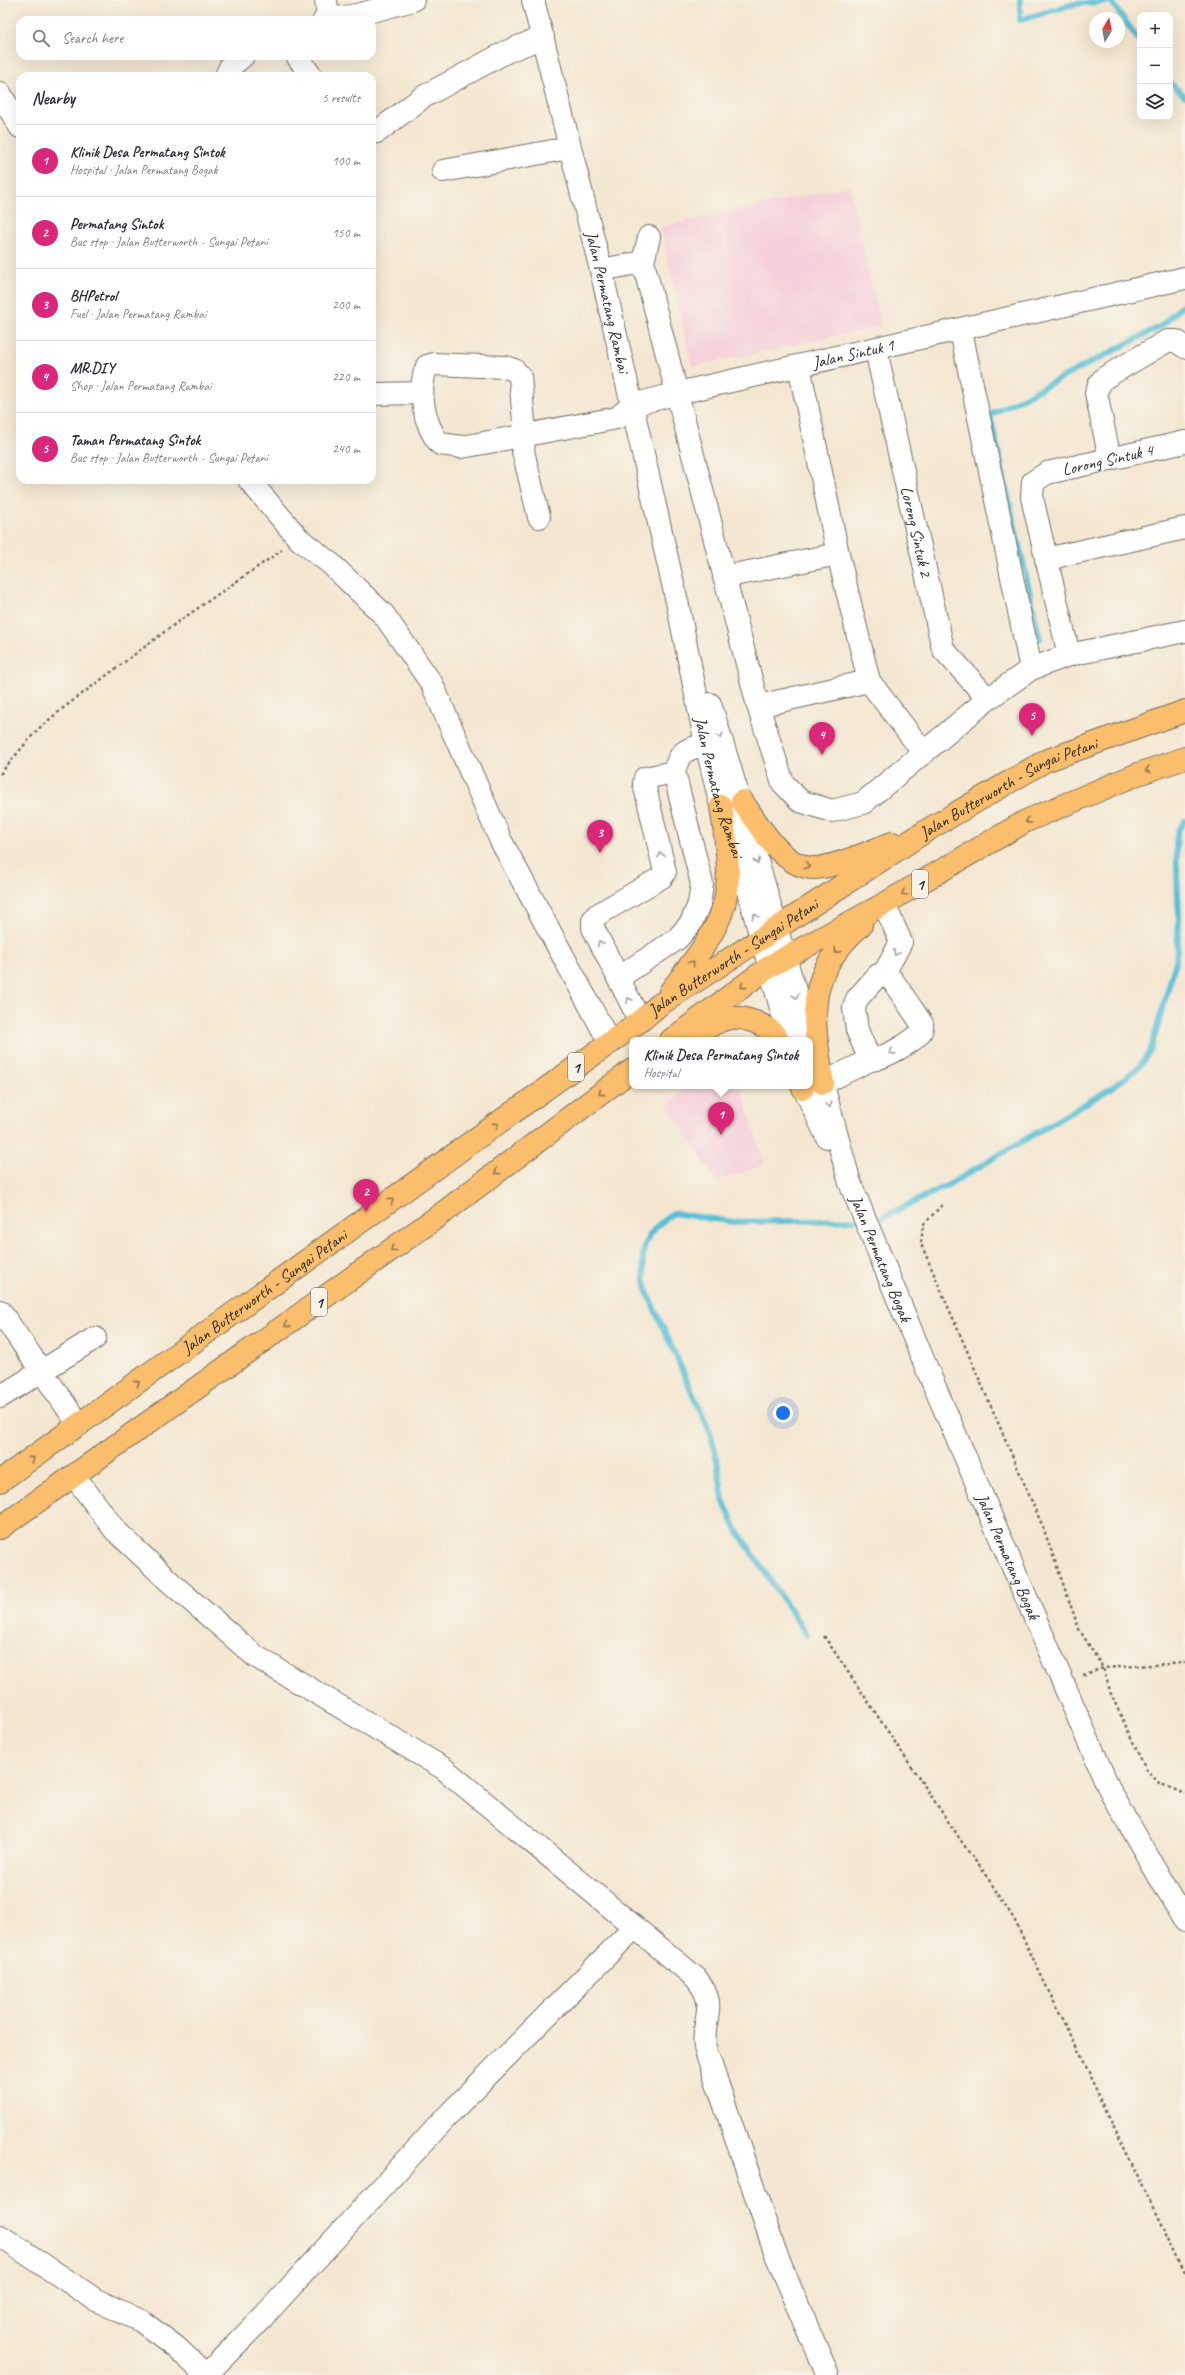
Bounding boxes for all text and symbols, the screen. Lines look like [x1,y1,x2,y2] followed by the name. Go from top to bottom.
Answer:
[1089,12,1125,48] north arrow
[1137,12,1173,120] map controls
[1137,12,1173,48] button: +
[16,16,376,60] search box
[30,27,52,49] icon: search
[62,29,123,48] text: Search here
[1137,48,1173,84] button: −
[1137,84,1173,120] button: layers
[32,88,75,109] text: Nearby
[322,90,360,106] text: 5 results
[70,143,225,162] text: Klinik Desa Permatang Sintok
[42,153,48,169] text: 1
[332,153,360,169] text: 100 m
[70,162,217,178] text: Hospital · Jalan Permatang Bogak
[70,215,163,234] text: Permatang Sintok
[42,225,48,241] text: 2
[332,225,360,241] text: 150 m
[580,228,635,377] street label: Jalan Permatang Rambai
[70,234,268,250] text: Bus stop · Jalan Butterworth - Sungai Petani
[70,287,117,306] text: BHPetrol
[42,297,48,313] text: 3
[332,297,360,313] text: 200 m
[70,306,206,322] text: Fuel · Jalan Permatang Rambai
[810,334,897,373] street label: Jalan Sintuk 1
[70,359,114,378] text: MR.DIY
[42,369,48,385] text: 4
[332,369,360,385] text: 220 m
[70,378,212,394] text: Shop · Jalan Permatang Rambai
[70,431,200,450] text: Taman Permatang Sintok
[1060,439,1157,480] street label: Lorong Sintuk 4
[42,441,48,457] text: 5
[332,441,360,457] text: 240 m
[70,450,268,466] text: Bus stop · Jalan Butterworth - Sungai Petani
[896,484,937,580] street label: Lorong Sintuk 2
[1019,703,1045,736] pin: 5
[690,714,748,862] street label: Jalan Permatang Rambai
[809,722,835,755] pin: 4
[716,732,724,739] one-way arrow
[915,732,1103,844] street label: Jalan Butterworth - Sungai Petani
[1145,765,1152,774] one-way arrow
[1025,816,1033,824] one-way arrow
[587,820,613,853] pin: 3
[658,851,666,858] one-way arrow
[752,857,761,864] one-way arrow
[803,861,810,870] one-way arrow
[912,870,928,898] road number: 1
[901,889,908,896] one-way arrow
[643,893,824,1021] street label: Jalan Butterworth - Sungai Petani
[751,912,760,919] one-way arrow
[597,939,605,947] one-way arrow
[834,947,841,954] one-way arrow
[893,948,901,956] one-way arrow
[687,961,694,968] one-way arrow
[741,981,748,988] one-way arrow
[791,992,800,999] one-way arrow
[626,996,634,1004] one-way arrow
[629,1037,813,1089] popup
[644,1046,798,1065] text: Klinik Desa Permatang Sintok
[889,1047,896,1054] one-way arrow
[568,1053,584,1081] road number: 1
[644,1065,679,1081] text: Hospital
[598,1088,605,1096] one-way arrow
[824,1101,833,1108] one-way arrow
[708,1102,734,1135] pin: 1
[492,1122,499,1130] one-way arrow
[495,1167,502,1174] one-way arrow
[353,1179,379,1212] pin: 2
[845,1191,917,1327] street label: Jalan Permatang Bogak
[386,1199,393,1206] one-way arrow
[177,1224,353,1359] street label: Jalan Butterworth - Sungai Petani
[390,1244,397,1252] one-way arrow
[311,1288,327,1316] road number: 1
[285,1320,292,1327] one-way arrow
[133,1381,140,1388] one-way arrow
[773,1403,793,1423] your location
[27,1457,34,1464] one-way arrow
[971,1489,1045,1624] street label: Jalan Permatang Bogak

